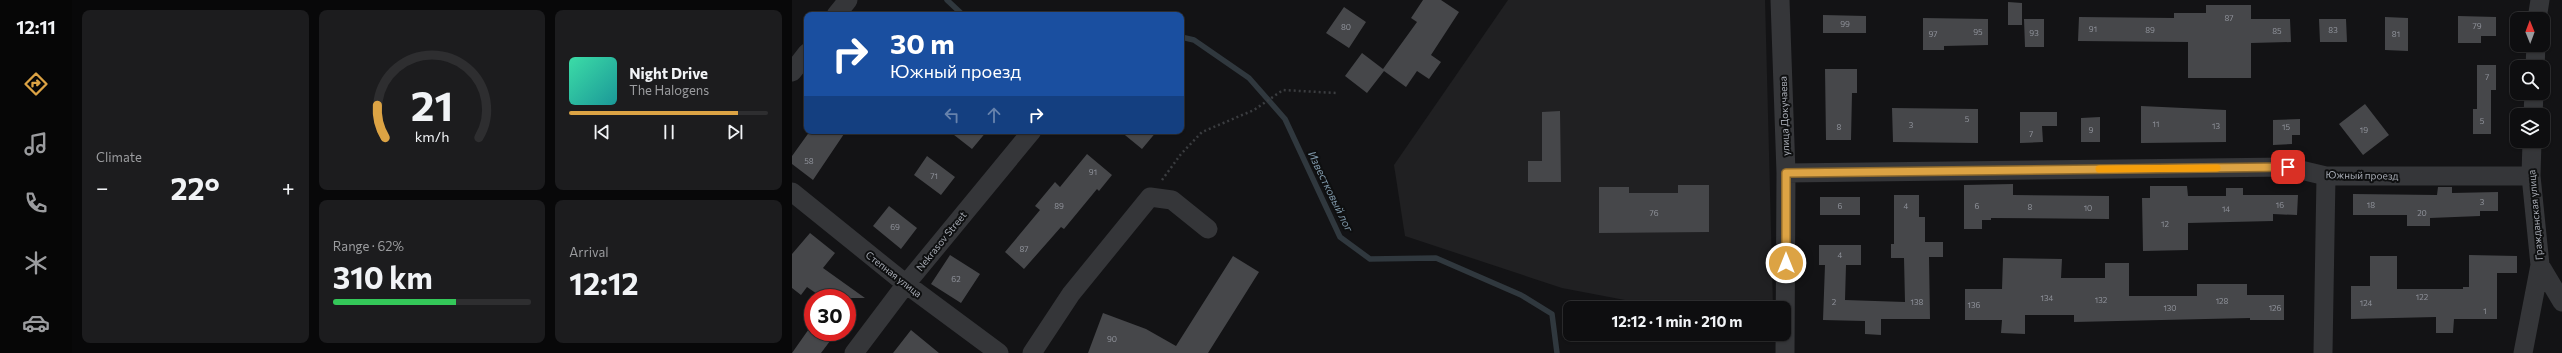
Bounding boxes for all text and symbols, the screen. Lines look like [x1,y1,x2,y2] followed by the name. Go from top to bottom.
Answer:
[2510,12,2550,52] north arrow
[2510,12,2550,148] map controls
[2224,13,2234,23] house number: 87
[16,16,56,38] text: 12:11
[1840,19,1850,29] house number: 99
[2472,21,2482,31] house number: 79
[1341,22,1351,32] house number: 80
[2089,24,2097,34] house number: 91
[2145,25,2155,35] house number: 89
[2328,25,2338,35] house number: 83
[890,26,955,60] text: 30 m
[2272,26,2282,36] house number: 85
[1973,27,1983,37] house number: 95
[824,28,876,80] icon: right
[2029,28,2039,38] house number: 93
[1928,29,1938,39] house number: 97
[2392,29,2400,39] house number: 81
[890,60,1021,82] text: Южный проезд
[2510,60,2550,100] button: search
[629,64,708,82] text: Night Drive
[22,70,50,98] icon: directions
[2485,72,2489,82] house number: 7
[1777,76,1791,156] street label: улица Докучаева
[411,79,453,130] text: 21
[629,82,709,98] text: The Halogens
[941,104,963,126] icon: left
[983,104,1005,126] icon: ahead
[1025,104,1047,126] icon: right
[2510,108,2550,148] button: layers
[1965,114,1970,124] house number: 5
[2480,116,2485,126] house number: 5
[2153,119,2159,129] house number: 11
[1909,120,1914,130] house number: 3
[591,121,613,143] icon: previous
[658,121,680,143] icon: pause
[724,121,746,143] icon: next
[2212,121,2220,131] house number: 13
[1837,122,1842,132] house number: 8
[2282,122,2290,132] house number: 15
[2089,125,2094,135] house number: 9
[2360,125,2368,135] house number: 19
[415,127,449,145] text: km/h
[2029,129,2033,139] house number: 7
[22,130,50,158] icon: music
[96,149,142,165] text: Climate
[1306,149,1357,234] water label: Известковый лог
[2271,150,2305,184] pin
[804,156,814,166] house number: 58
[2277,156,2299,178] icon: arrive
[1089,167,1097,177] house number: 91
[2325,168,2399,182] street label: Южный проезд
[170,169,220,206] text: 22°
[2525,169,2545,261] street label: Гражданская улица
[930,171,938,181] house number: 71
[96,174,109,201] text: −
[282,174,295,201] text: +
[22,189,50,217] icon: phone
[2480,197,2485,207] house number: 3
[2276,200,2284,210] house number: 16
[2367,200,2375,210] house number: 18
[1054,201,1064,211] house number: 89
[1838,201,1843,211] house number: 6
[1904,201,1909,211] house number: 4
[1975,201,1980,211] house number: 6
[2028,202,2033,212] house number: 8
[2084,203,2092,213] house number: 10
[2222,204,2230,214] house number: 14
[1649,208,1659,218] house number: 76
[2417,208,2427,218] house number: 20
[913,209,969,273] street label: Nekrasov Street
[2161,219,2169,229] house number: 12
[890,222,900,232] house number: 69
[333,238,404,254] text: Range · 62%
[1765,242,1807,284] position arrow
[569,244,609,260] text: Arrival
[1019,244,1029,254] house number: 87
[864,248,924,300] street label: Степная улица
[22,249,50,277] icon: climate
[1838,250,1843,260] house number: 4
[333,258,433,295] text: 310 km
[569,264,639,301] text: 12:12
[951,274,961,284] house number: 62
[804,289,856,341] speed limit sign: 30
[2416,292,2429,302] house number: 122
[2041,293,2054,303] house number: 134
[2095,295,2108,305] house number: 132
[2216,296,2228,306] house number: 128
[1832,297,1837,307] house number: 2
[1911,297,1924,307] house number: 138
[2360,298,2372,308] house number: 124
[1968,300,1981,310] house number: 136
[2163,303,2177,313] house number: 130
[2269,303,2281,313] house number: 126
[2483,306,2487,316] house number: 1
[22,309,50,337] icon: car
[1612,312,1742,330] text: 12:12 · 1 min · 210 m
[1107,334,1117,344] house number: 90

